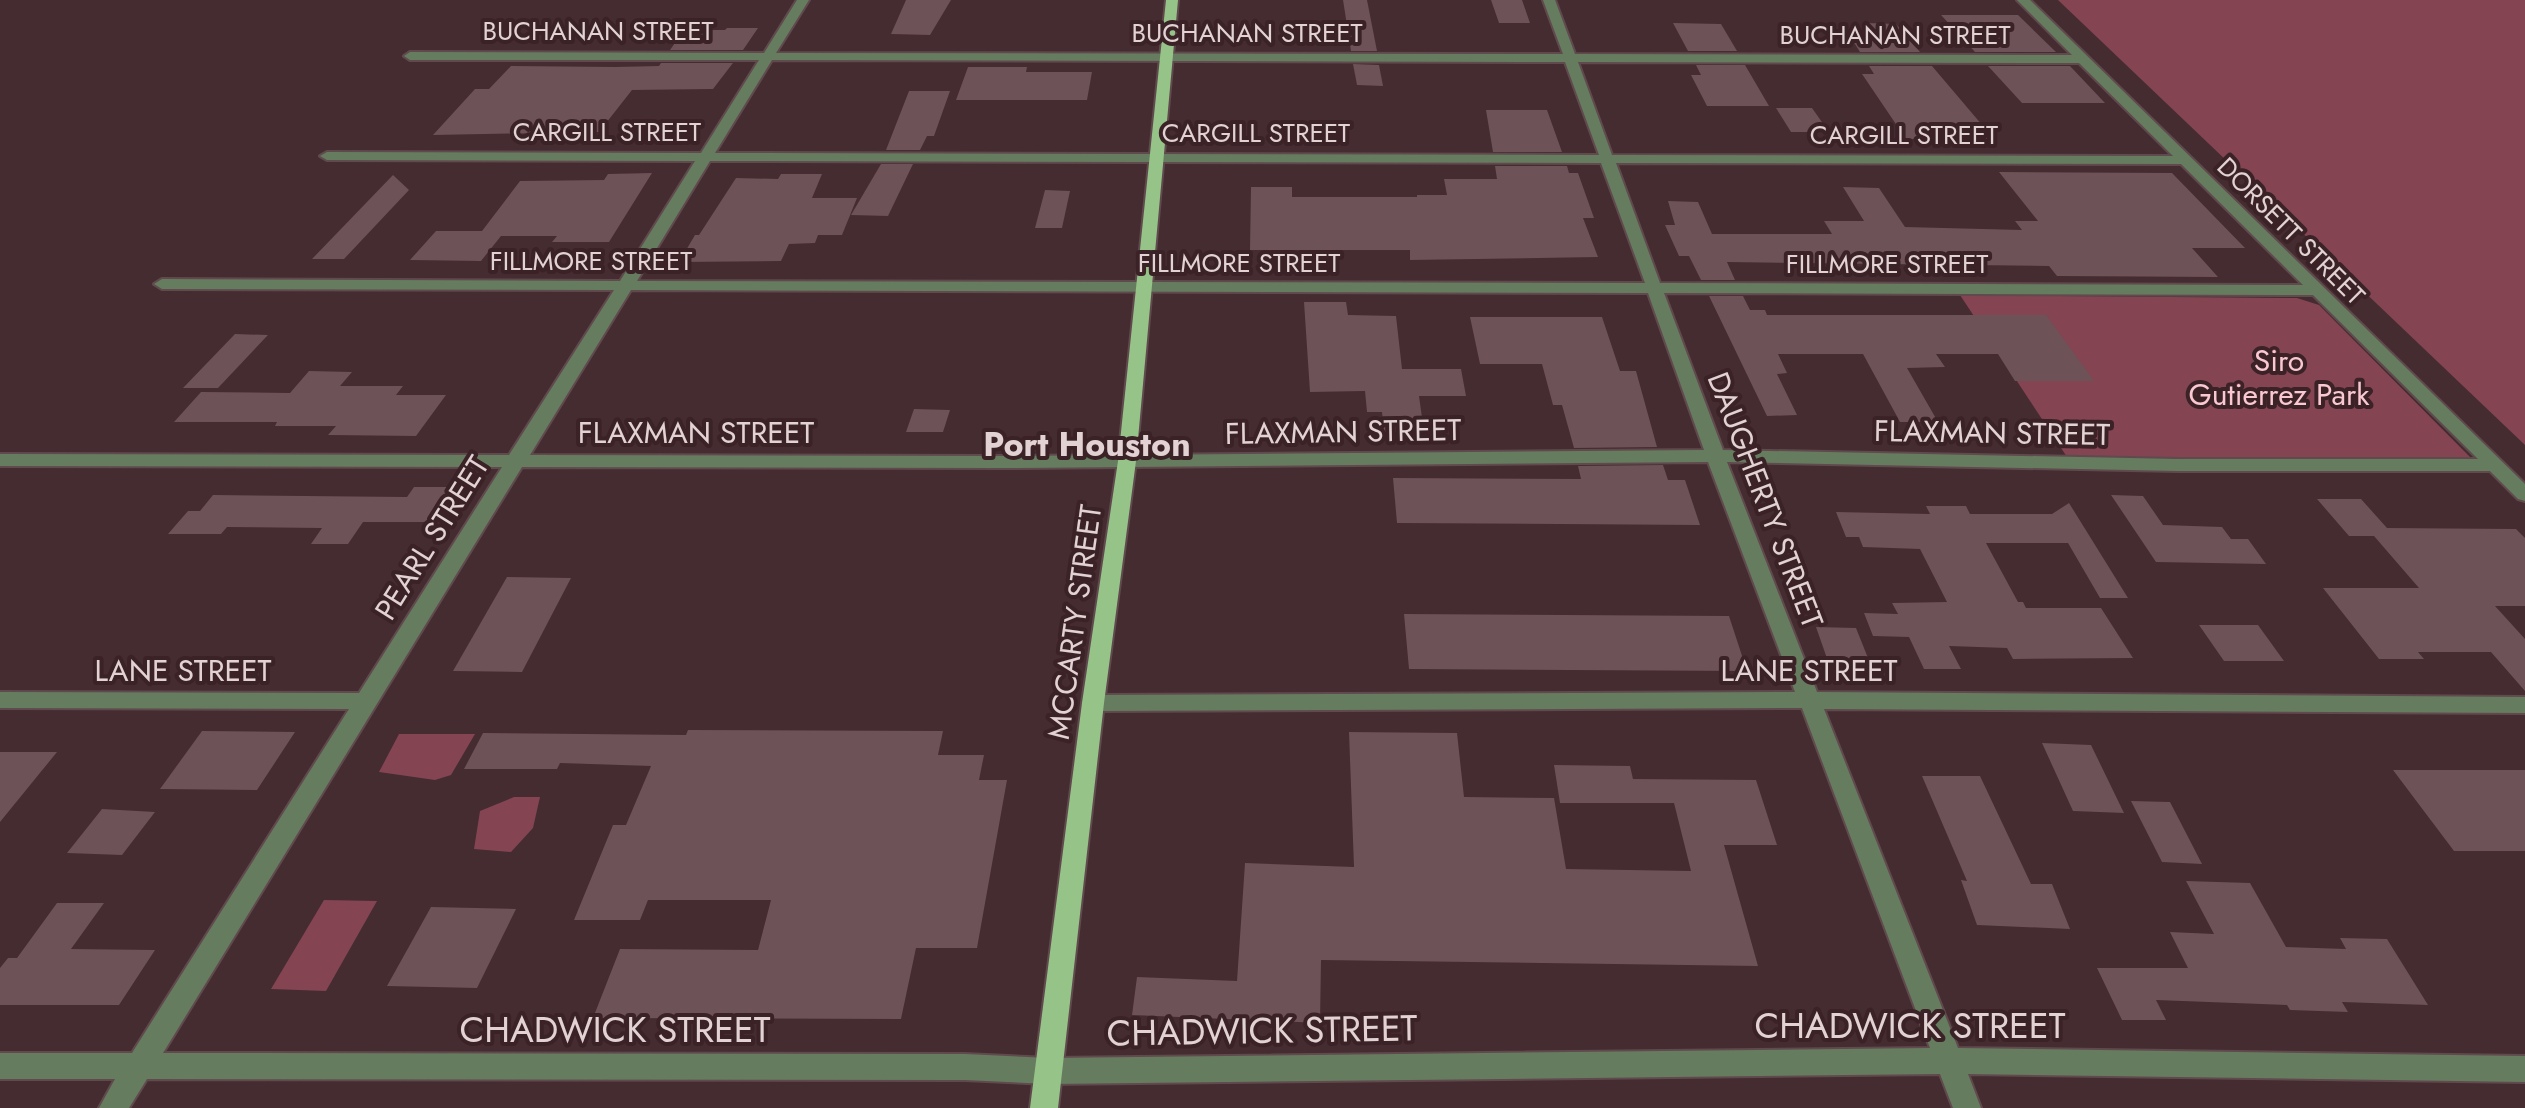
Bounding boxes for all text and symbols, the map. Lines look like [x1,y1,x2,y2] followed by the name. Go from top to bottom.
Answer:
[482,12,714,50] street label: BUCHANAN STREET
[1131,14,1363,52] street label: BUCHANAN STREET
[1779,16,2011,54] street label: BUCHANAN STREET
[513,113,701,151] street label: CARGILL STREET
[1162,114,1350,152] street label: CARGILL STREET
[1810,116,1998,154] street label: CARGILL STREET
[2208,148,2374,314] street label: DORSETT STREET
[490,242,692,280] street label: FILLMORE STREET
[1138,244,1340,282] street label: FILLMORE STREET
[1786,245,1988,283] street label: FILLMORE STREET
[2189,339,2370,416] park label: Siro Gutierrez Park
[1697,366,1834,634] street label: DAUGHERTY STREET
[1224,408,1462,455] street label: FLAXMAN STREET
[1873,409,2111,456] street label: FLAXMAN STREET
[578,411,814,454] street label: FLAXMAN STREET
[983,420,1191,469] district label: Port Houston
[364,447,499,628] street label: PEARL STREET
[1037,502,1112,742] street label: MCCARTY STREET
[94,649,272,692] street label: LANE STREET
[1720,649,1898,692] street label: LANE STREET
[1755,999,2066,1051] street label: CHADWICK STREET
[1106,1001,1418,1059] street label: CHADWICK STREET
[460,1003,771,1055] street label: CHADWICK STREET

